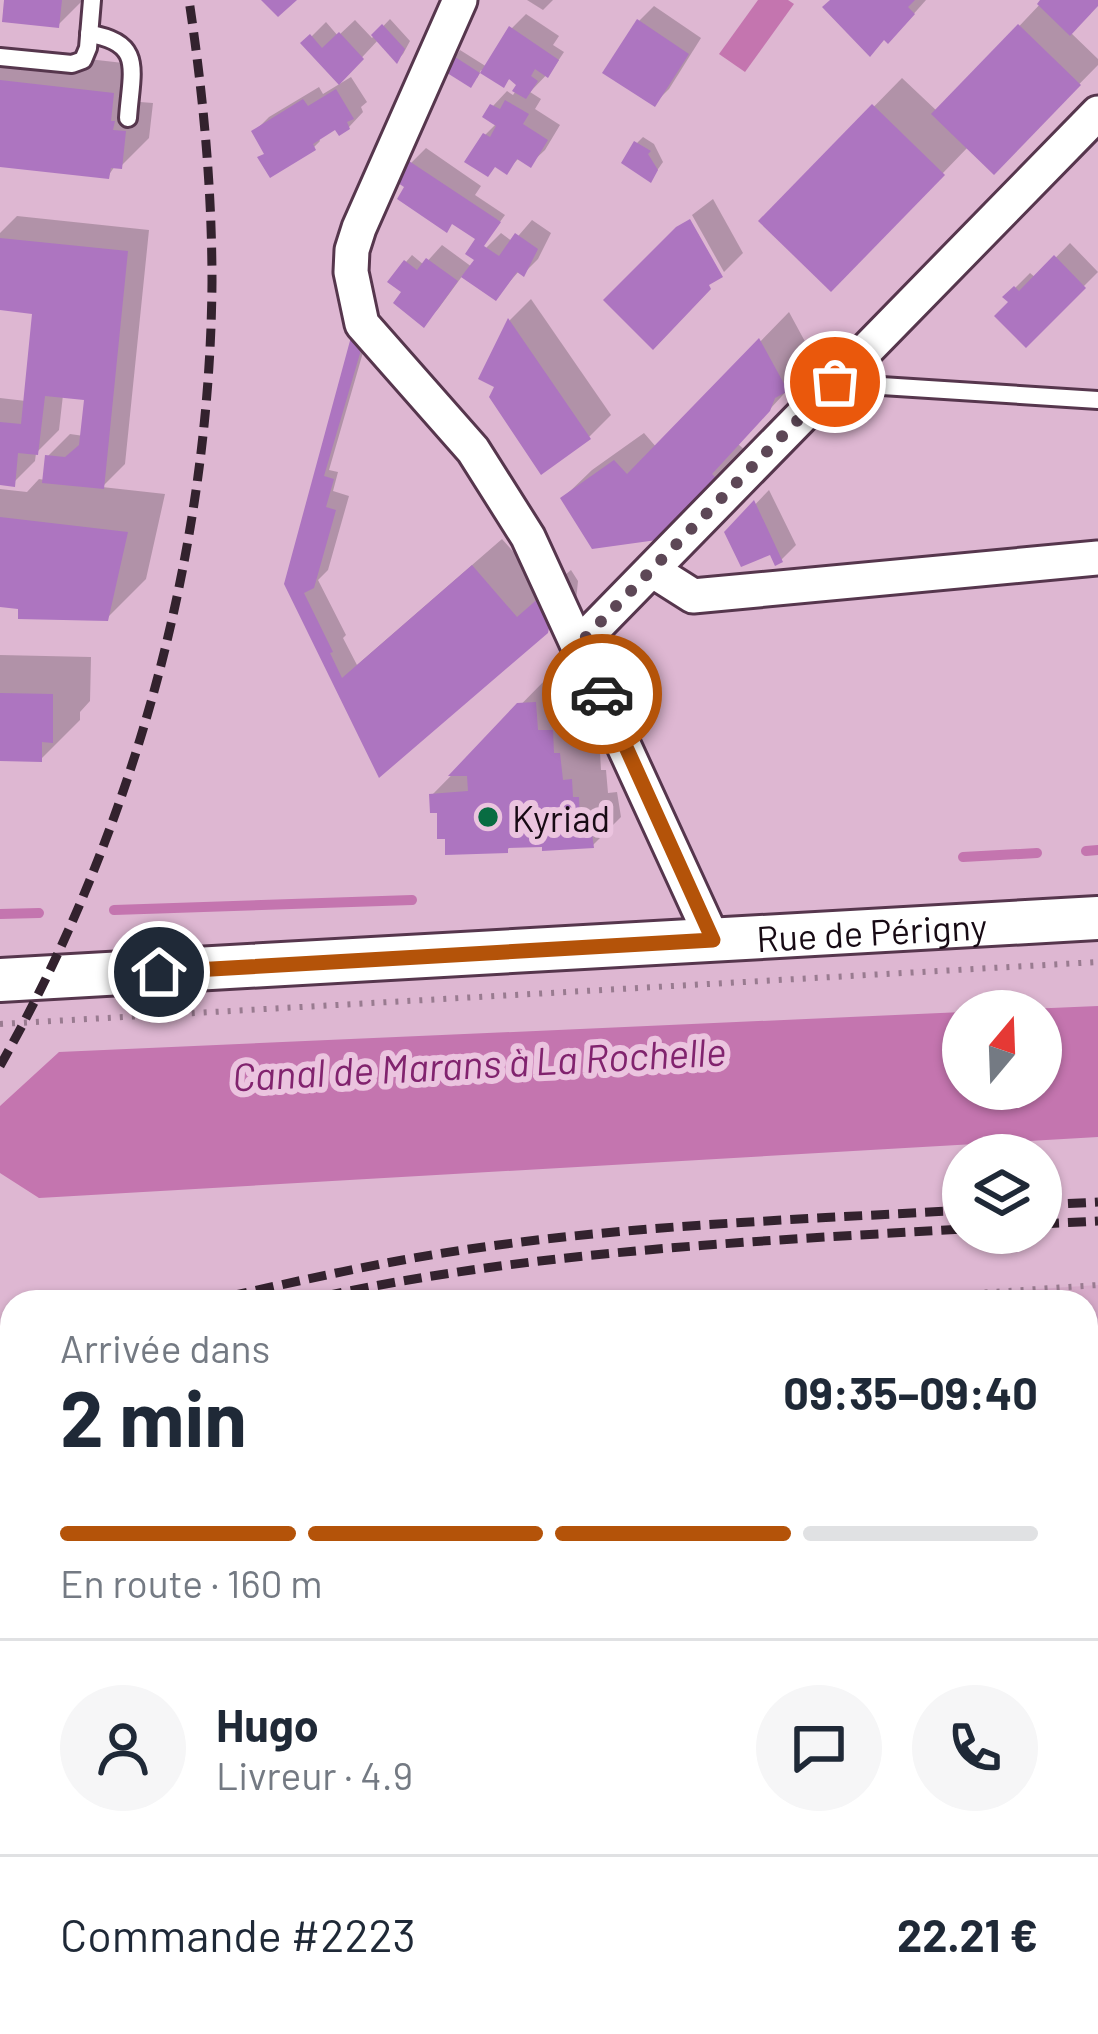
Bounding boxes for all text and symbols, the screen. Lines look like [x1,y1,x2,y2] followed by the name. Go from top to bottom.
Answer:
[784,331,886,433] pin
[802,349,868,415] icon: bag
[542,634,662,754] courier
[569,661,635,727] icon: car
[512,796,610,839] place label: Kyriad
[475,804,501,830] marker: Kyriad
[755,903,988,959] street label: Rue de Périgny
[108,921,210,1023] pin
[126,939,192,1005] icon: home
[942,990,1062,1110] north arrow
[942,990,1062,1254] map controls
[231,1027,727,1099] water label: Canal de Marans à La Rochelle
[942,1134,1062,1254] button: layers
[60,1324,270,1371] text: Arrivée dans
[783,1365,1038,1419] text: 09:35–09:40
[60,1369,247,1463] text: 2 min
[60,1559,323,1606] text: En route · 160 m
[60,1685,186,1811] button: person
[756,1685,882,1811] button: chat
[912,1685,1038,1811] button: phone
[216,1697,319,1751] text: Hugo
[216,1751,413,1798] text: Livreur · 4.9
[60,1907,416,1961] text: Commande #2223
[897,1907,1038,1961] text: 22.21 €

